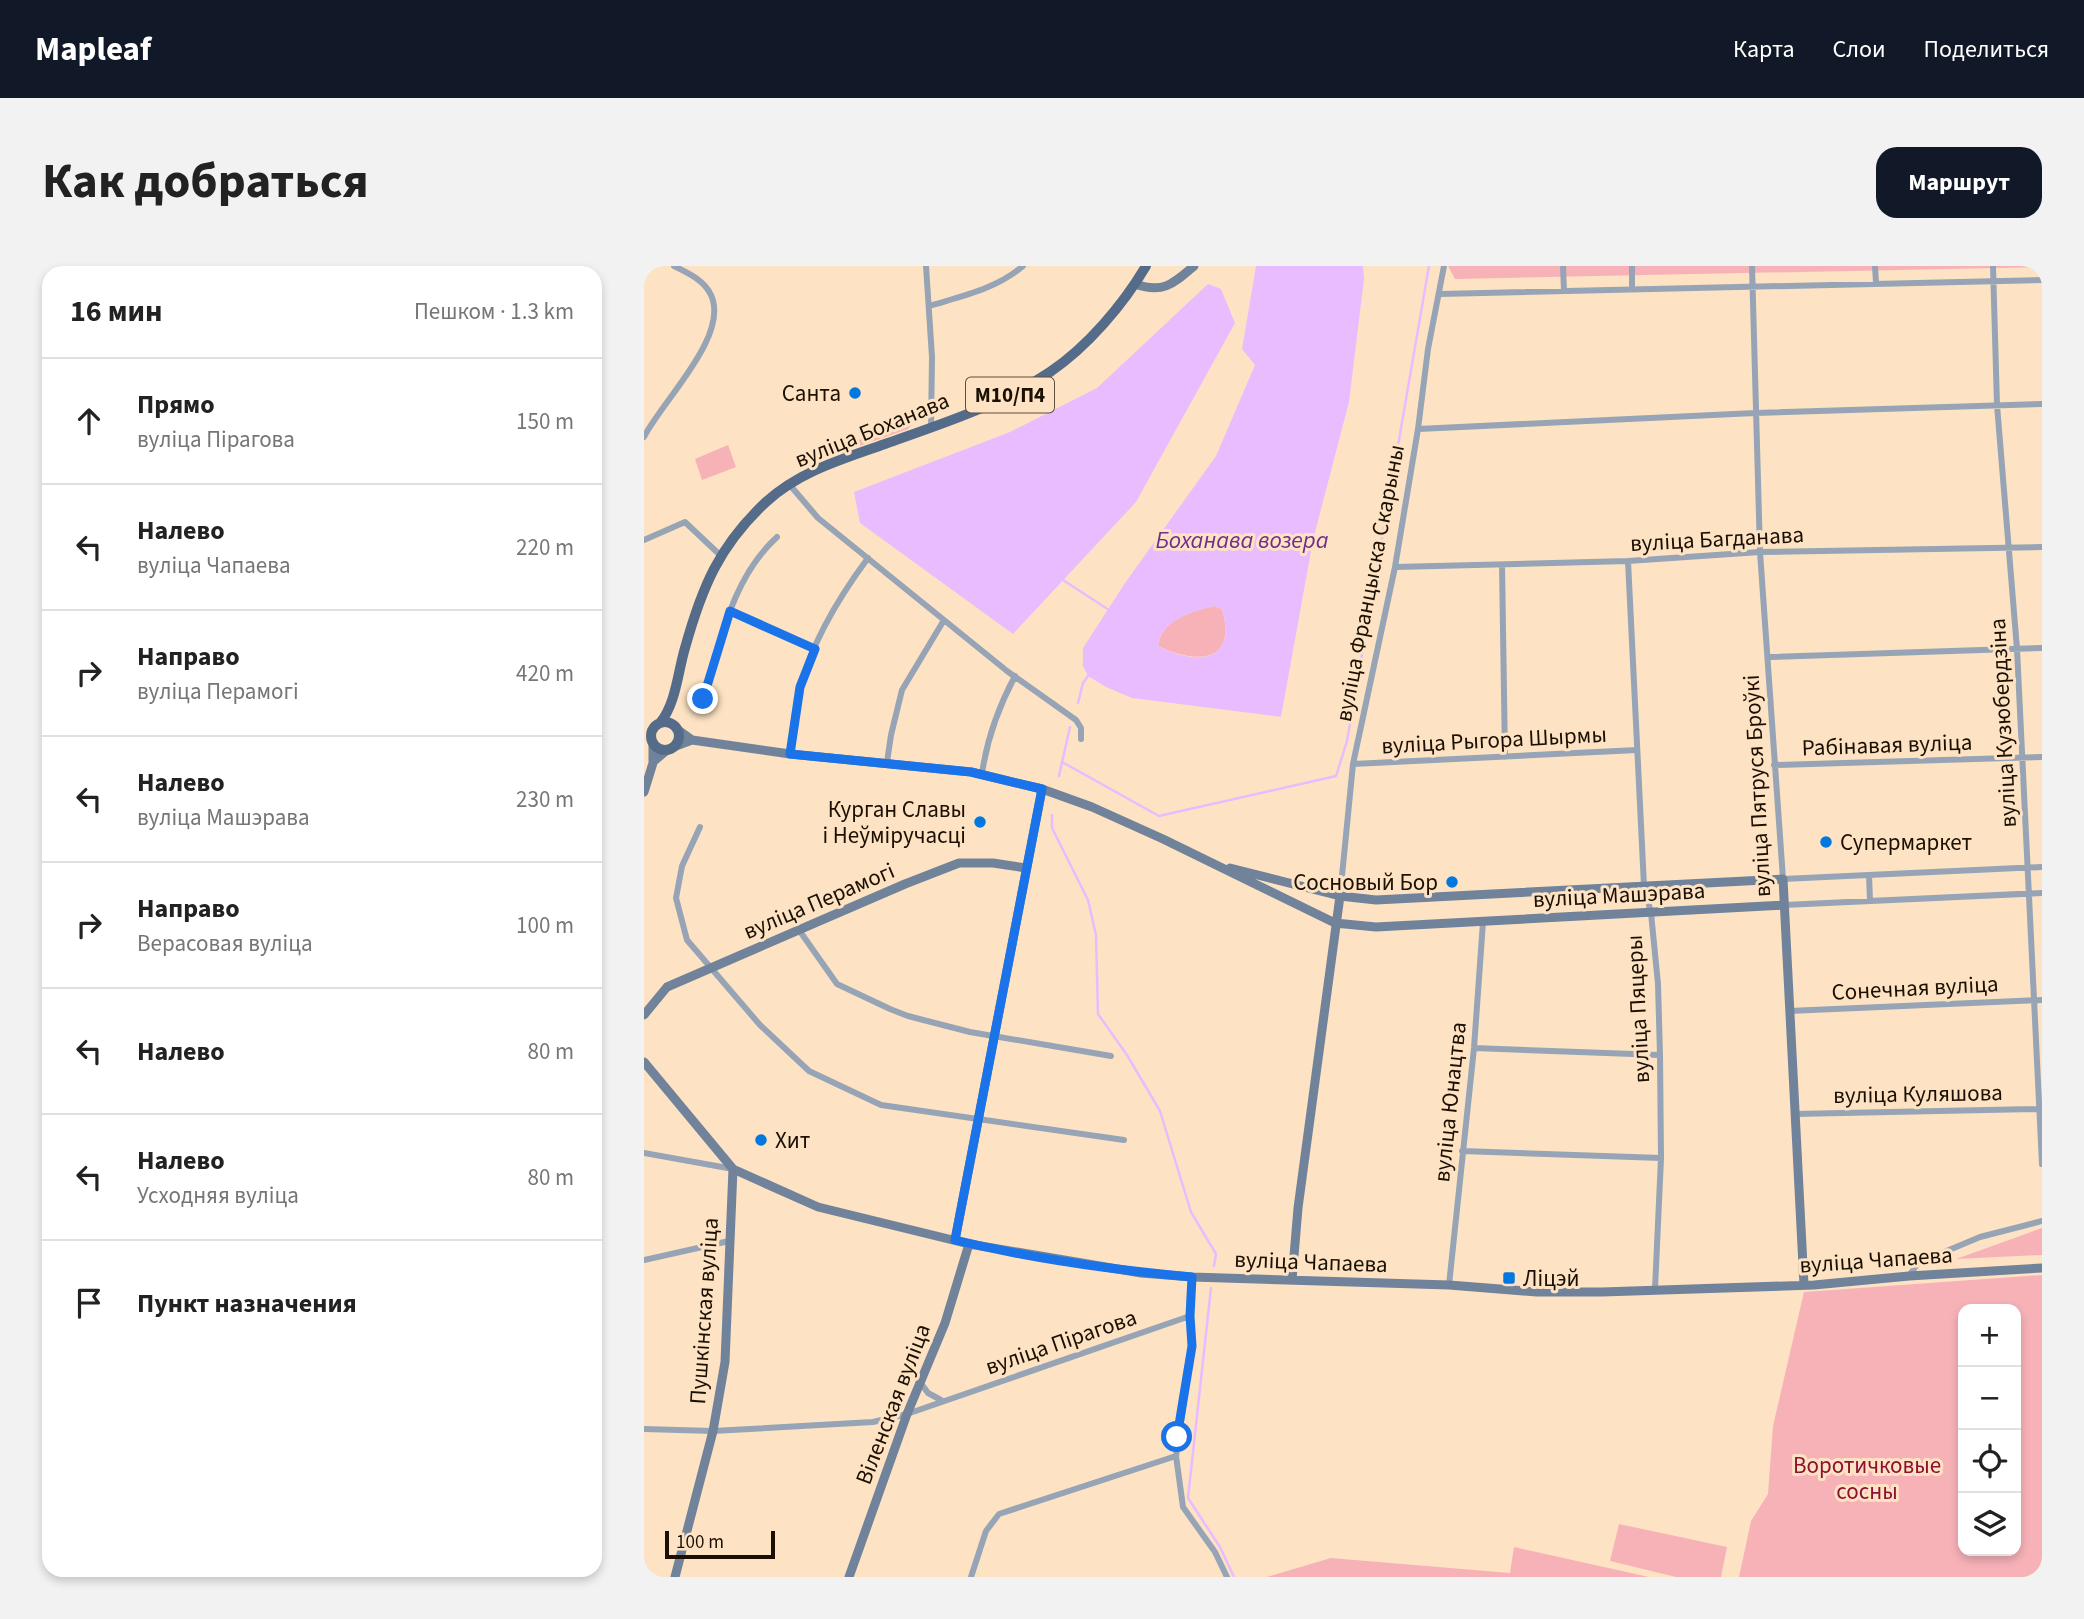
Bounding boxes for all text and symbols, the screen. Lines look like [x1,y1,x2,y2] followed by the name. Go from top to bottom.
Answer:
[35,26,151,73] text: Mapleaf
[1733,32,1795,67] text: Карта
[1833,32,1886,67] text: Слои
[1924,32,2049,67] text: Поделиться
[42,147,369,217] text: Как добраться
[1876,147,2042,218] button: Маршрут
[70,290,162,333] text: 16 мин
[414,295,574,328] text: Пешком · 1.3 km
[782,377,841,410] place label: Санта
[966,377,1054,412] road number: М10/П4
[790,384,954,476] street label: вуліца Боханава
[847,385,863,401] marker: Санта
[137,386,215,423] text: Прямо
[70,402,108,440] icon: ahead
[516,405,574,438] text: 150 m
[137,423,295,456] text: вуліца Пірагова
[1327,442,1413,724] street label: вуліца Францыска Скарыны
[137,512,225,549] text: Налево
[1629,518,1805,560] street label: вуліца Багданава
[1155,523,1329,558] water label: Боханава возера
[70,528,108,566] icon: left
[516,531,574,564] text: 220 m
[137,549,291,582] text: вуліца Чапаева
[1981,617,2025,829] street label: вуліца Кузюбердзіна
[137,638,240,675] text: Направо
[70,654,108,692] icon: right
[516,657,574,690] text: 420 m
[1735,674,1779,898] street label: вуліца Пятруся Броўкі
[137,675,299,708] text: вуліца Перамогі
[687,683,718,714] route end
[1380,718,1608,762] street label: вуліца Рыгора Шырмы
[1801,726,1973,764] street label: Рабінавая вуліца
[137,764,225,801] text: Налево
[70,780,108,818] icon: left
[516,783,574,816] text: 230 m
[822,793,966,852] place label: Курган Славы і Неўміручасці
[137,801,310,834] text: вуліца Машэрава
[972,814,988,830] marker: Курган Славы і Неўміручасці
[1840,826,1972,859] place label: Супермаркет
[1818,834,1834,850] marker: Супермаркет
[738,854,900,948] street label: вуліца Перамогі
[1293,866,1438,899] place label: Сосновый Бор
[1444,874,1460,890] marker: Сосновый Бор
[1532,874,1706,916] street label: вуліца Машэрава
[137,890,240,927] text: Направо
[70,906,108,944] icon: right
[516,909,574,942] text: 100 m
[137,927,313,960] text: Верасовая вуліца
[1618,934,1658,1084] street label: вуліца Пяцеры
[1831,967,1999,1009] street label: Сонечная вуліца
[1425,1020,1475,1184] street label: вуліца Юнацтва
[70,1032,108,1070] icon: left
[137,1033,225,1070] text: Налево
[527,1035,574,1068] text: 80 m
[1833,1076,2003,1112] street label: вуліца Куляшова
[775,1124,810,1157] place label: Хит
[753,1132,769,1148] marker: Хит
[137,1142,225,1179] text: Налево
[70,1158,108,1196] icon: left
[527,1161,574,1194] text: 80 m
[137,1179,299,1212] text: Усходняя вуліца
[681,1217,727,1405] street label: Пушкінская вуліца
[1798,1238,1954,1282] street label: вуліца Чапаева
[1234,1243,1388,1281] street label: вуліца Чапаева
[1523,1262,1579,1295] place label: Ліцэй
[1501,1270,1517,1286] marker: Ліцэй
[70,1284,108,1322] icon: arrive
[137,1285,357,1322] text: Пункт назначения
[981,1301,1141,1383] street label: вуліца Пірагова
[1958,1304,2021,1556] map controls
[1958,1304,2021,1367] button: +
[847,1319,939,1489] street label: Віленская вуліца
[1958,1367,2021,1430] button: −
[1161,1421,1192,1452] route start
[1958,1430,2021,1493] button: locate
[1793,1449,1941,1508] park label: Воротичковые сосны
[1958,1493,2021,1556] button: layers
[665,1528,775,1560] scale bar
[676,1529,724,1556] text: 100 m

